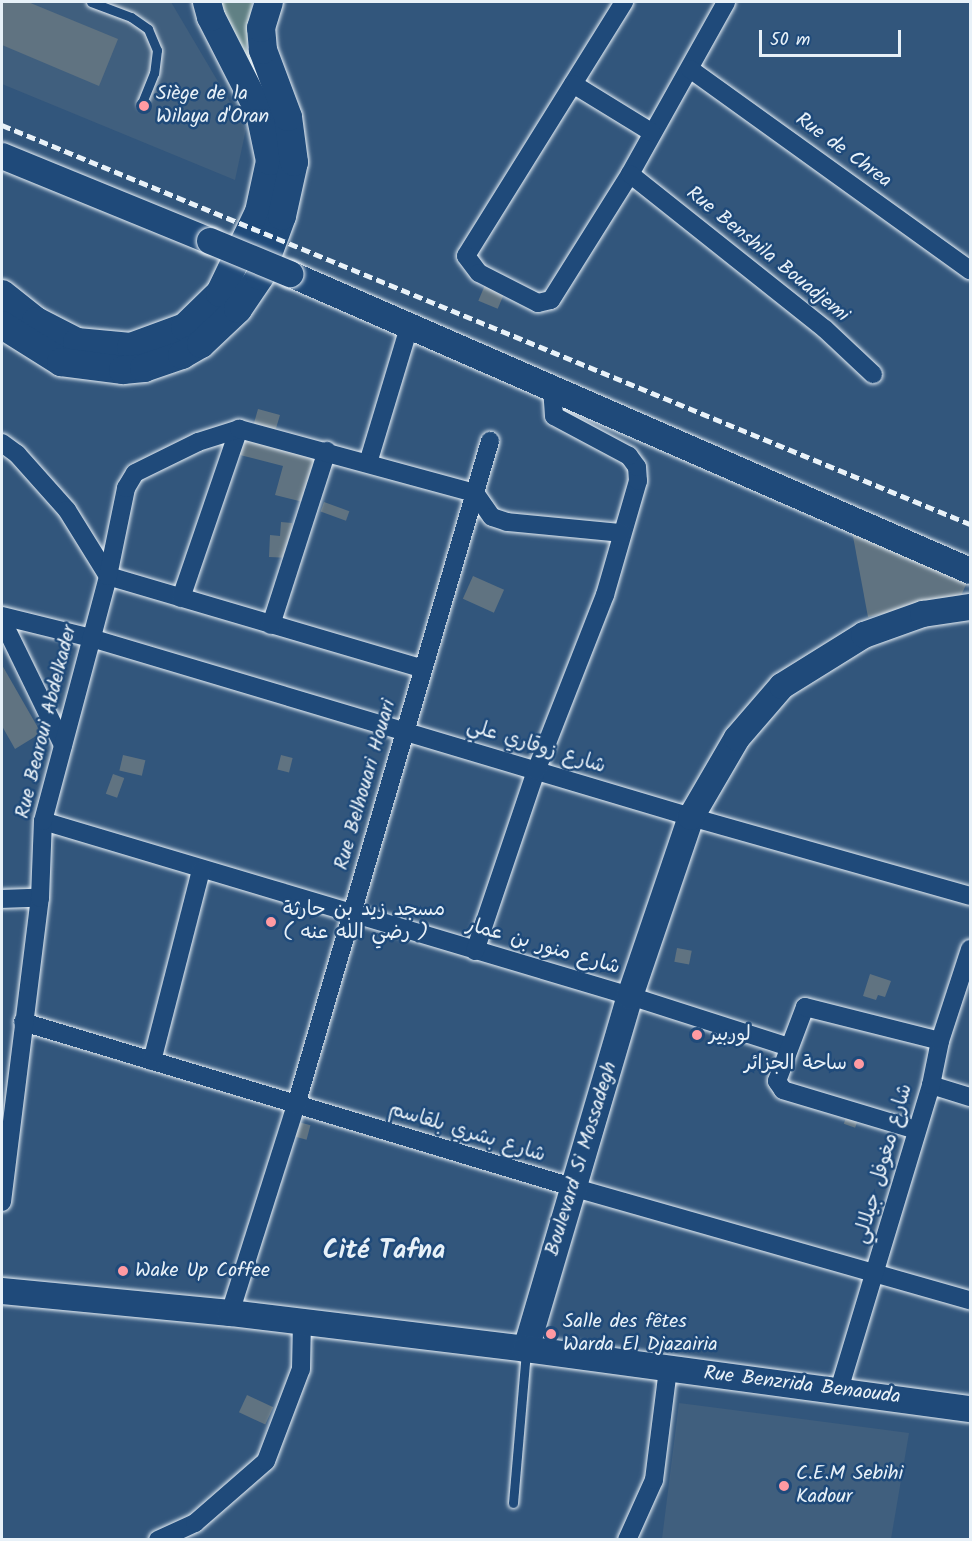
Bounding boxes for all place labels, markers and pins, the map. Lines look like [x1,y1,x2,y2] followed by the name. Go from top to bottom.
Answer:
[156,83,269,130] place label: Siège de la Wilaya d'Oran
[137,99,151,113] marker: Siège de la Wilaya d'Oran
[283,898,445,945] place label: مسجد زيد بن حارثة ( رضي الله عنه )
[264,915,278,929] marker: مسجد زيد بن حارثة ( رضي الله عنه )
[709,1023,751,1047] place label: لوربير
[690,1028,704,1042] marker: لوربير
[744,1052,847,1076] place label: ساحة الجزائر
[852,1057,866,1071] marker: ساحة الجزائر
[135,1259,270,1283] place label: Wake Up Coffee
[116,1264,130,1278] marker: Wake Up Coffee
[563,1310,718,1357] place label: Salle des fêtes Warda El Djazairia
[544,1327,558,1341] marker: Salle des fêtes Warda El Djazairia
[796,1462,903,1509] place label: C.E.M Sebihi Kadour
[777,1479,791,1493] marker: C.E.M Sebihi Kadour

